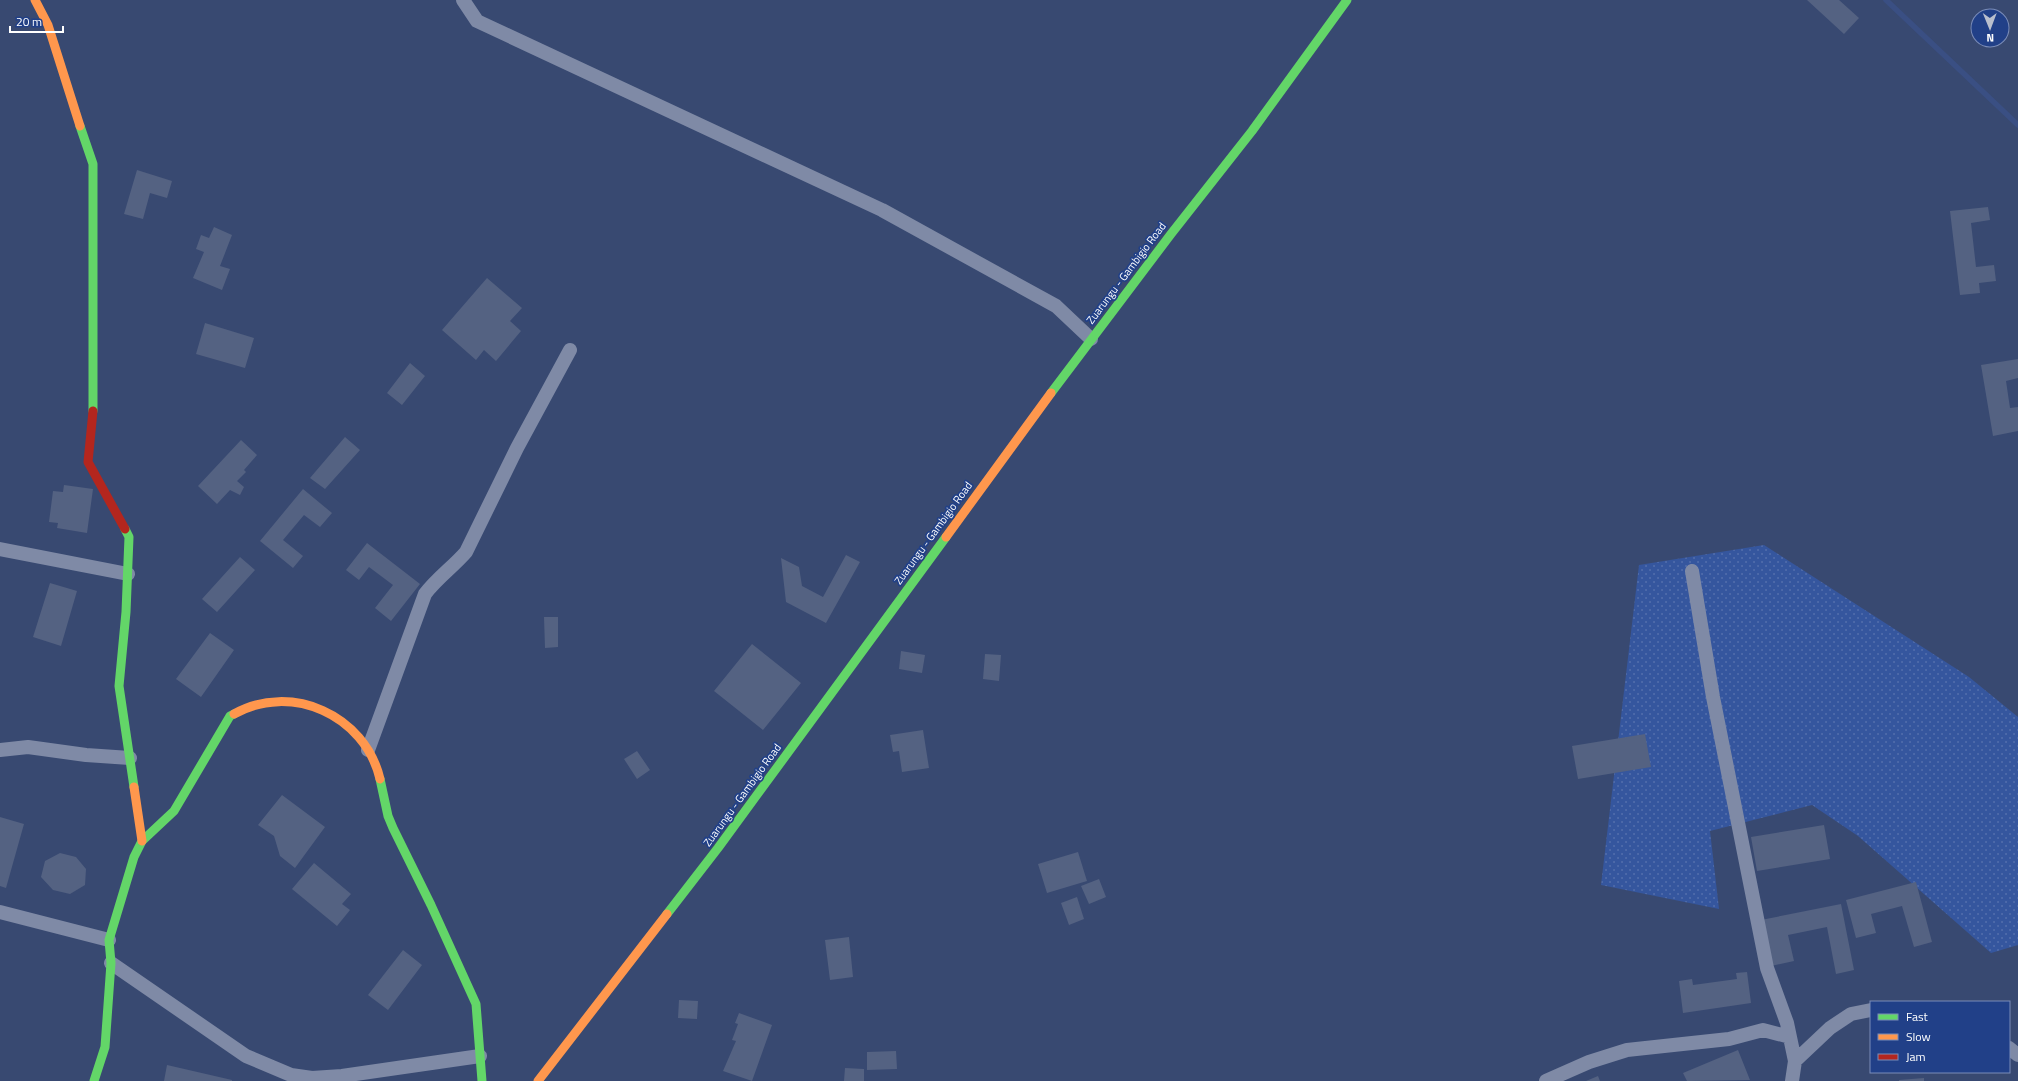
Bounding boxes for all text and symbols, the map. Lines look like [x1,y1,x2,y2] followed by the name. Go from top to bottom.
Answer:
[10,8,63,34] scale bar
[1970,8,2010,48] north arrow
[16,12,42,31] text: 20 m
[1986,30,1994,46] text: N
[1082,219,1170,327] street label: Zuarungu - Gambigio Road
[890,478,976,588] street label: Zuarungu - Gambigio Road
[699,740,785,850] street label: Zuarungu - Gambigio Road
[1870,1001,2010,1073] legend
[1906,1007,1929,1026] text: Fast
[1906,1027,1931,1046] text: Slow
[1906,1047,1926,1066] text: Jam

